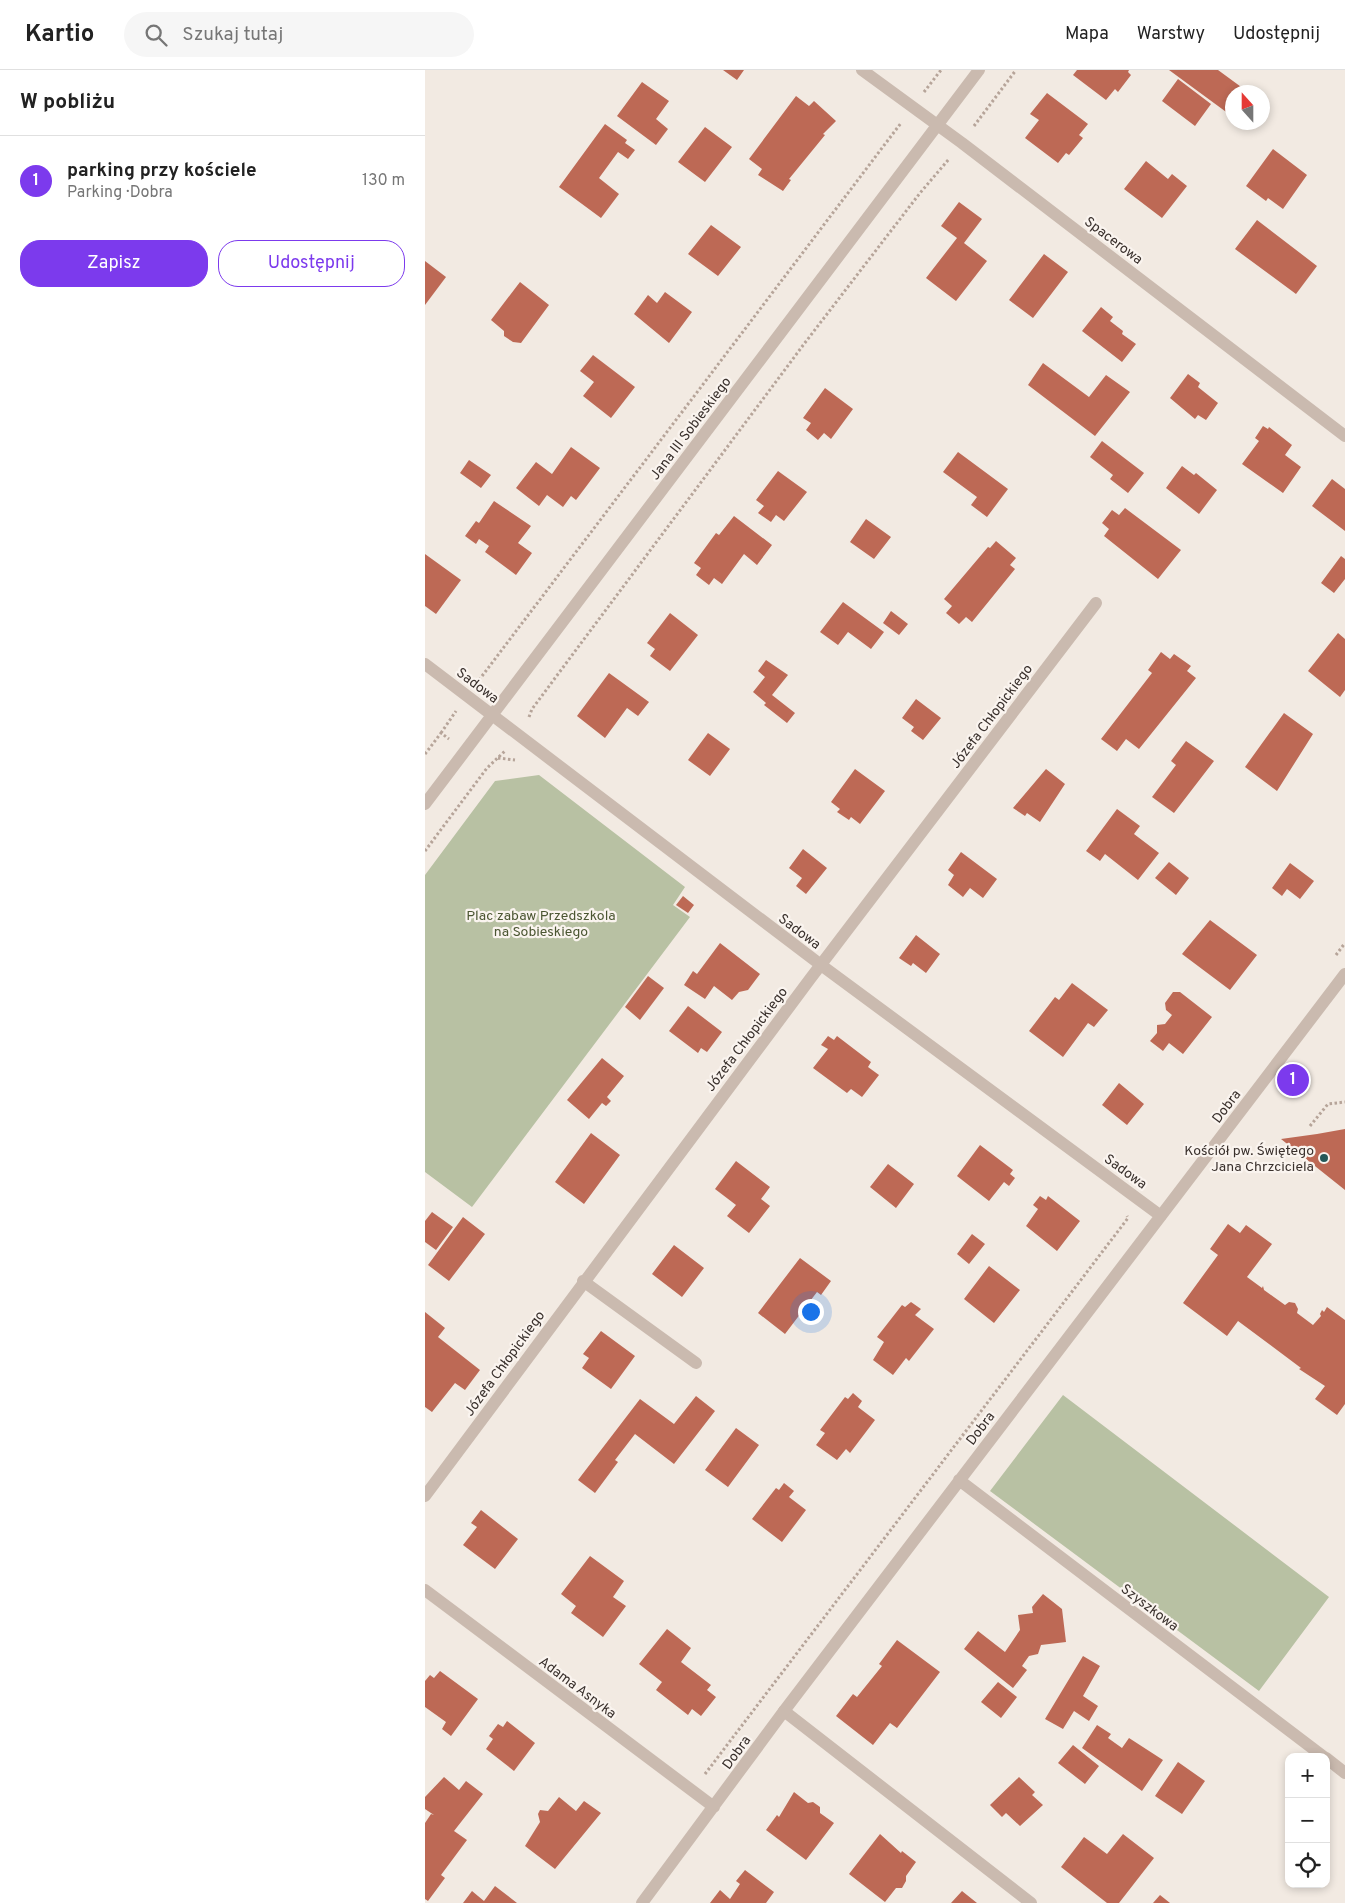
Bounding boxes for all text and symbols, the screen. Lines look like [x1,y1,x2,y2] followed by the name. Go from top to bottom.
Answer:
[124,12,474,57] search box
[25,20,94,50] text: Kartio
[142,21,170,49] icon: search
[182,23,283,47] text: Szukaj tutaj
[1065,23,1109,46] text: Mapa
[1137,23,1205,46] text: Warstwy
[1233,23,1320,46] text: Udostępnij
[1225,85,1270,130] north arrow
[20,89,115,116] text: W pobliżu
[67,159,257,183] text: parking przy kościele
[33,171,39,191] text: 1
[362,171,405,191] text: 130 m
[67,183,173,203] text: Parking · Dobra
[1080,214,1146,269] street label: Spacerowa
[20,240,208,287] button: Zapisz
[218,240,405,287] button: Udostępnij
[647,374,736,484] street label: Jana III Sobieskiego
[947,661,1037,772] street label: Józefa Chłopickiego
[453,665,502,708] street label: Sadowa
[466,908,616,941] park label: Plac zabaw Przedszkola na Sobieskiego
[775,911,824,954] street label: Sadowa
[702,984,792,1095] street label: Józefa Chłopickiego
[1277,1061,1309,1099] pin: 1
[1209,1087,1245,1127] street label: Dobra
[1184,1142,1314,1176] place label: Kościół pw. Świętego Jana Chrzciciela
[1100,1151,1150,1193] street label: Sadowa
[1318,1152,1330,1164] marker: Kościół pw. Świętego Jana Chrzciciela
[798,1299,824,1325] your location
[461,1308,549,1420] street label: Józefa Chłopickiego
[963,1409,999,1449] street label: Dobra
[1117,1581,1181,1635] street label: Szyszkowa
[535,1654,619,1723] street label: Adama Asnyka
[719,1733,755,1773] street label: Dobra
[1285,1753,1330,1888] map controls
[1285,1753,1330,1798] button: +
[1285,1798,1330,1843] button: −
[1285,1843,1330,1888] button: locate

